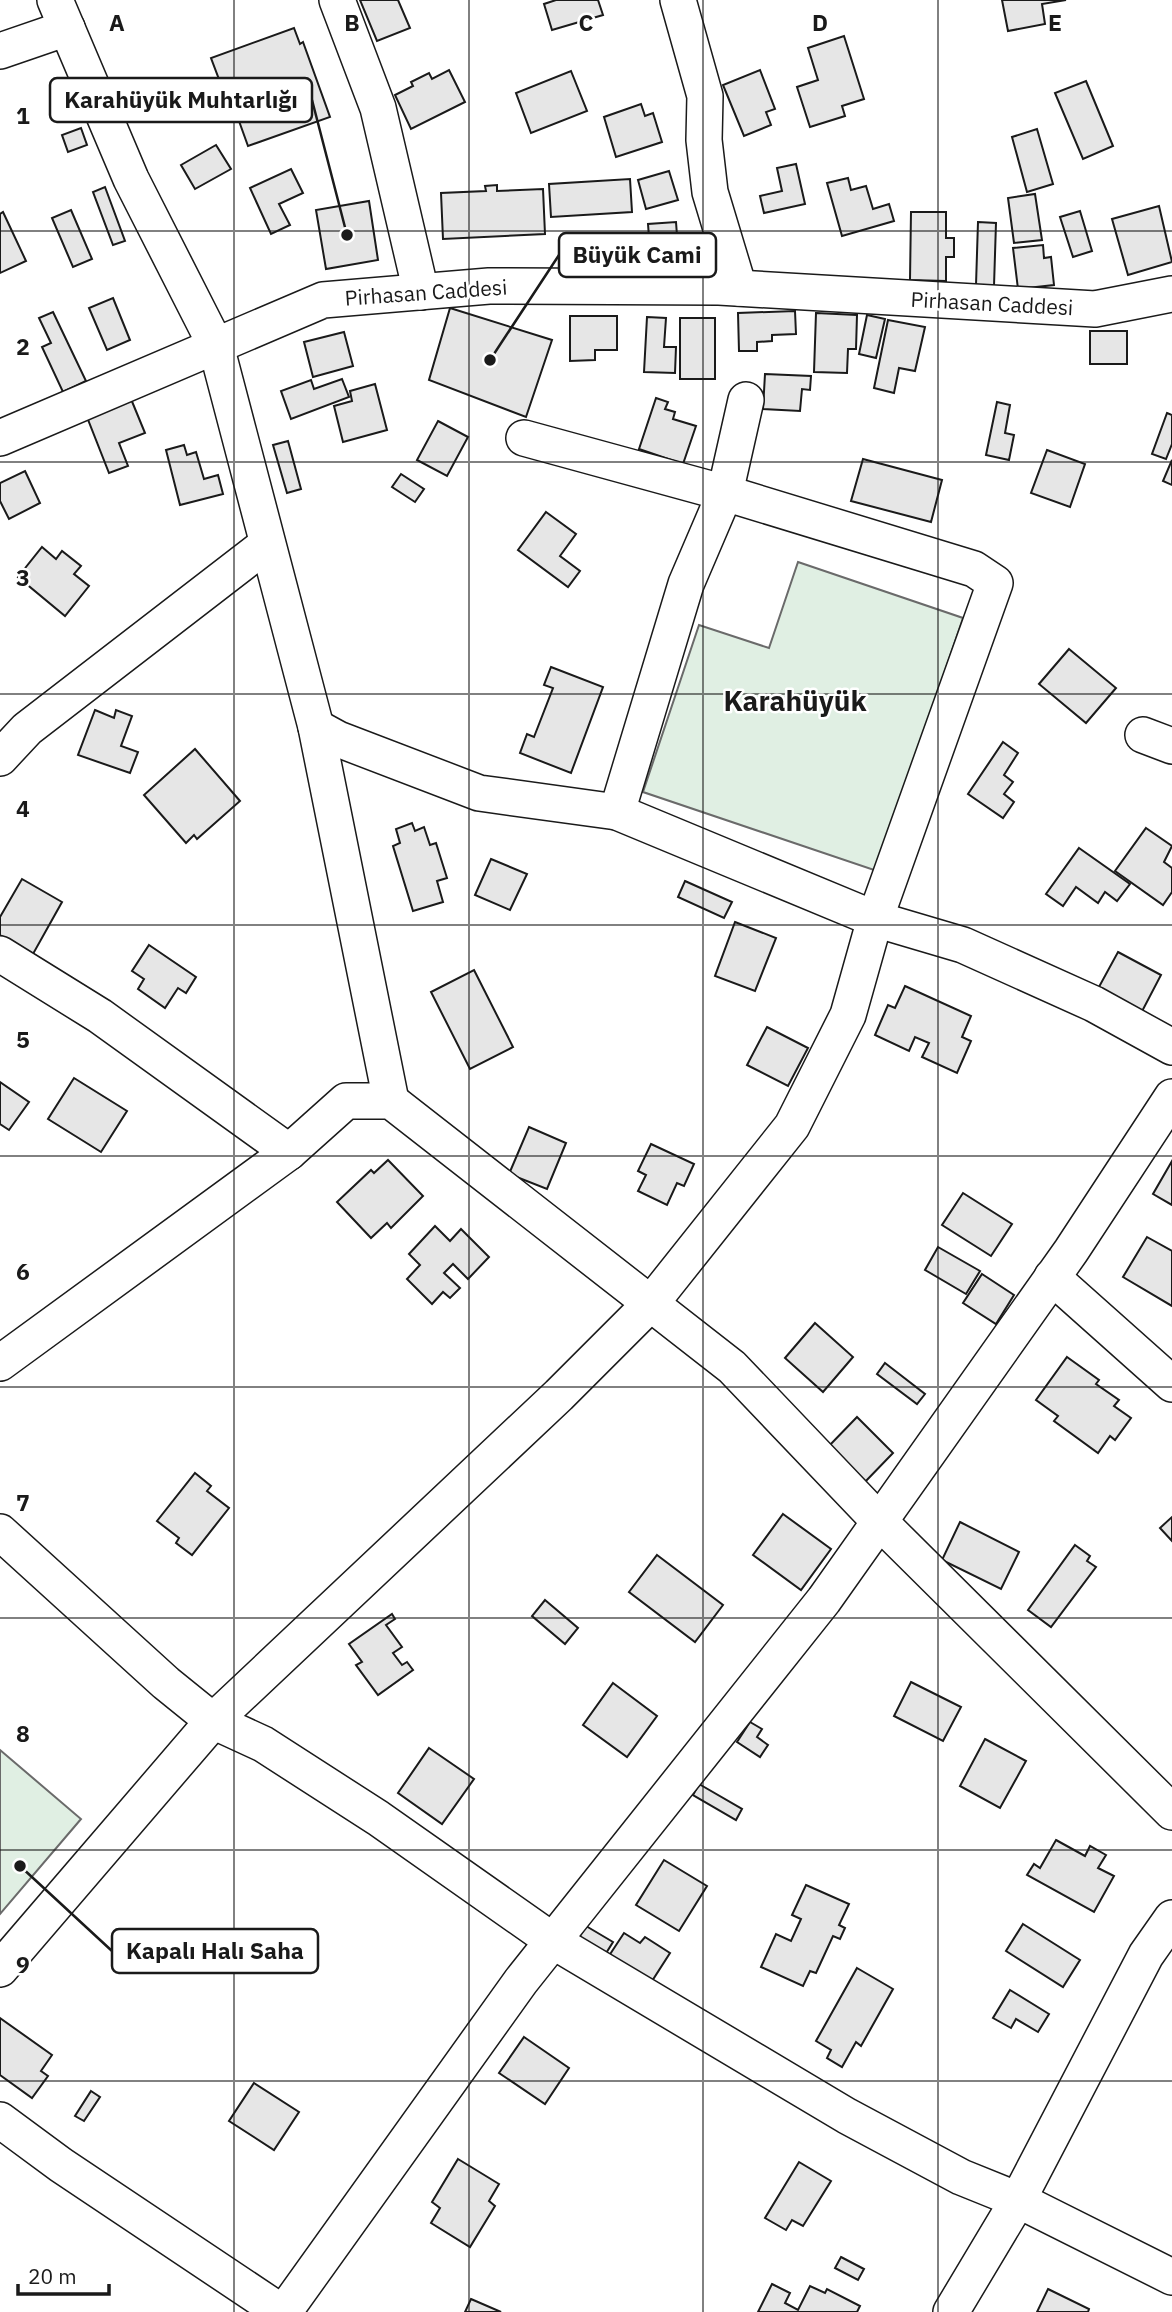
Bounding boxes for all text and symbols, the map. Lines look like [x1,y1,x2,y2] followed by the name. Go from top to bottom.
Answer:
[109,7,125,37] text: A
[344,7,360,37] text: B
[579,7,594,37] text: C
[812,7,828,37] text: D
[1048,7,1062,37] text: E
[50,78,312,122] callout: Karahüyük Muhtarlığı
[64,84,298,114] text: Karahüyük Muhtarlığı
[16,100,30,130] text: 1
[559,233,716,277] callout: Büyük Cami
[573,239,701,269] text: Büyük Cami
[344,272,508,312] street label: Pirhasan Caddesi
[910,285,1074,321] street label: Pirhasan Caddesi
[16,331,30,361] text: 2
[16,562,30,592] text: 3
[723,682,867,719] district label: Karahüyük
[16,793,30,823] text: 4
[16,1024,30,1054] text: 5
[16,1256,30,1286] text: 6
[16,1487,30,1517] text: 7
[16,1718,30,1748] text: 8
[112,1929,318,1973] callout: Kapalı Halı Saha
[126,1935,304,1965] text: Kapalı Halı Saha
[16,1949,30,1979] text: 9
[18,2252,108,2296] scale bar
[28,2262,77,2290] text: 20 m

